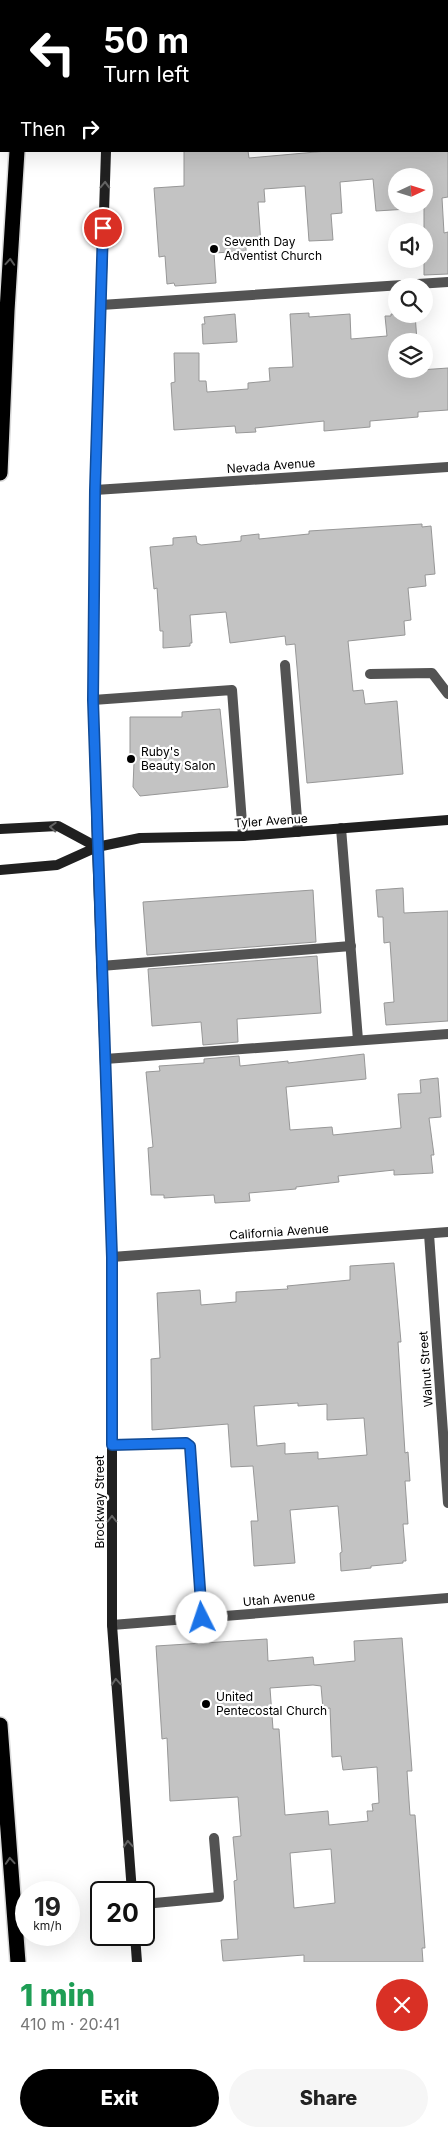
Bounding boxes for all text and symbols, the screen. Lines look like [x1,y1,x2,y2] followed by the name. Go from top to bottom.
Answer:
[103,19,189,61] text: 50 m
[20,20,85,85] icon: left
[103,61,189,87] text: Turn left
[76,115,104,143] icon: right
[20,118,66,141] text: Then
[388,168,432,212] north arrow
[388,168,433,378] map controls
[99,181,110,189] one-way arrow
[82,207,124,249] pin
[89,214,117,242] icon: arrive
[388,223,433,268] button: sound
[224,234,322,263] place label: Seventh Day Adventist Church
[208,243,220,255] marker: Seventh Day Adventist Church
[4,258,15,266] one-way arrow
[388,278,433,323] button: search
[388,333,433,378] button: layers
[226,455,316,476] street label: Nevada Avenue
[141,744,216,773] place label: Ruby's Beauty Salon
[125,753,137,765] marker: Ruby's Beauty Salon
[234,810,308,831] street label: Tyler Avenue
[48,822,56,833] one-way arrow
[229,1221,329,1242] street label: California Avenue
[415,1330,436,1408] street label: Walnut Street
[92,1455,107,1549] street label: Brockway Street
[107,1515,117,1523] one-way arrow
[242,1588,316,1609] street label: Utah Avenue
[175,1591,227,1643] position arrow
[111,1678,122,1686] one-way arrow
[216,1689,327,1718] place label: United Pentecostal Church
[200,1698,212,1710] marker: United Pentecostal Church
[123,1840,134,1848] one-way arrow
[5,1857,16,1865] one-way arrow
[90,1881,155,1946] speed limit sign: 20
[34,1892,61,1922] text: 19
[33,1918,62,1933] text: km/h
[20,1977,95,2013] text: 1 min
[376,1979,428,2031] button: close
[20,2014,120,2034] text: 410 m · 20:41
[20,2069,219,2127] button: Exit
[229,2069,428,2127] button: Share

